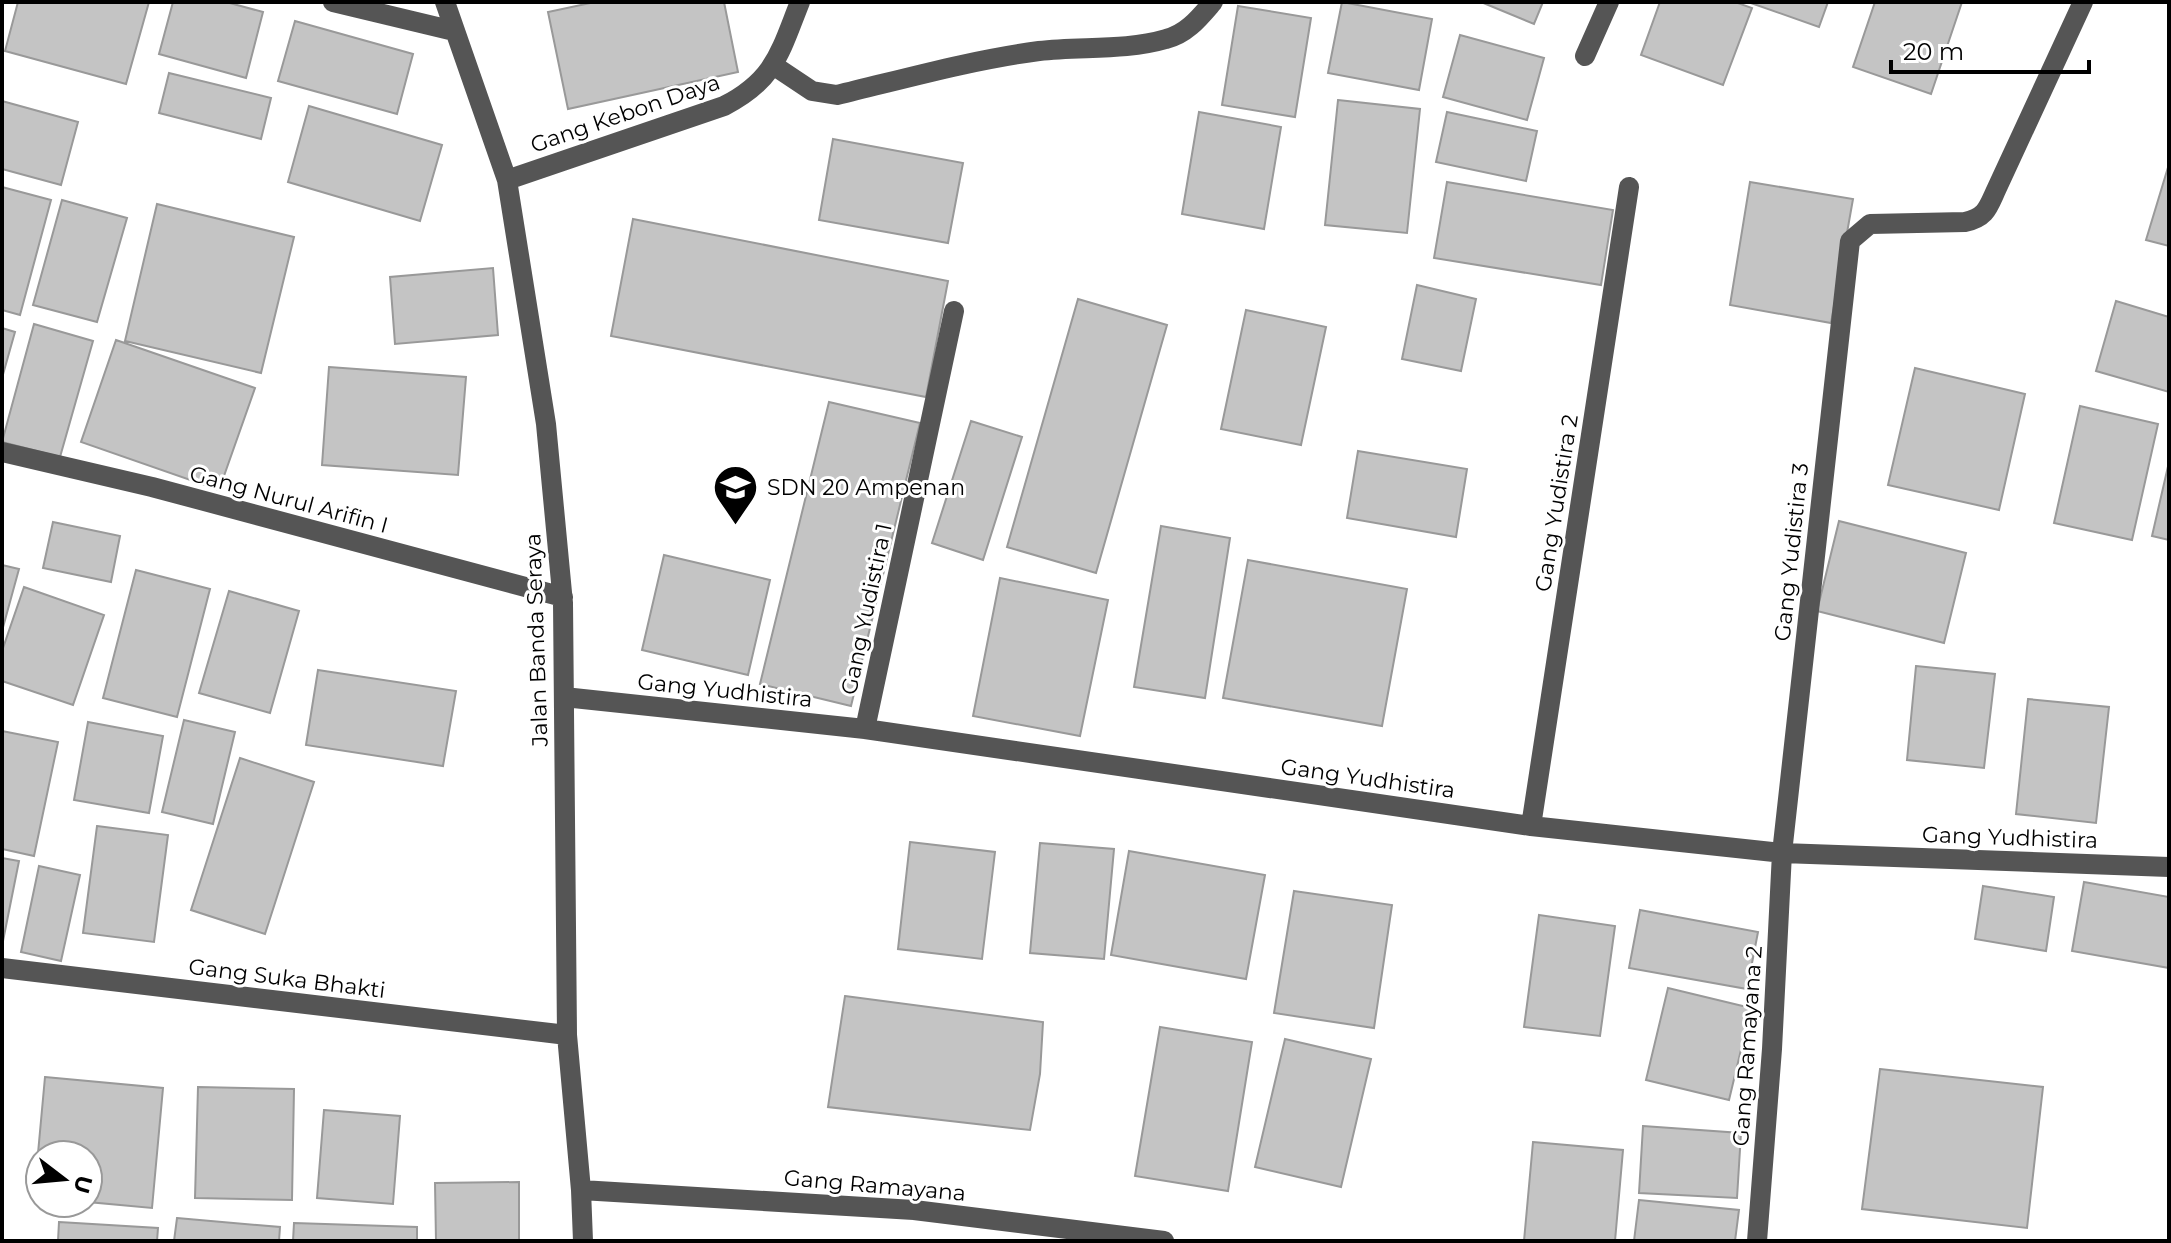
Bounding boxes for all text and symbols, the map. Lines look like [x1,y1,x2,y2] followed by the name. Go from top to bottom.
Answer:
[1891,24,2089,74] scale bar
[1903,37,1964,66] text: 20 m
[527,68,723,159] street label: Gang Kebon Daya
[1529,412,1584,594] street label: Gang Yudistira 2
[187,460,391,539] street label: Gang Nurul Arifin I
[1769,462,1814,643] street label: Gang Yudistira 3
[712,463,760,526] school or university icon: SDN 20 Ampenan
[767,474,965,501] place label: SDN 20 Ampenan
[835,521,898,697] street label: Gang Yudistira 1
[519,533,554,748] street label: Jalan Banda Seraya
[636,668,814,713] street label: Gang Yudhistira
[1279,753,1457,804] street label: Gang Yudhistira
[1922,821,2098,854] street label: Gang Yudhistira
[1727,945,1768,1147] street label: Gang Ramayana 2
[187,953,387,1004] street label: Gang Suka Bhakti
[24,1139,104,1219] north arrow
[783,1164,967,1207] street label: Gang Ramayana
[67,1172,98,1196] text: U

